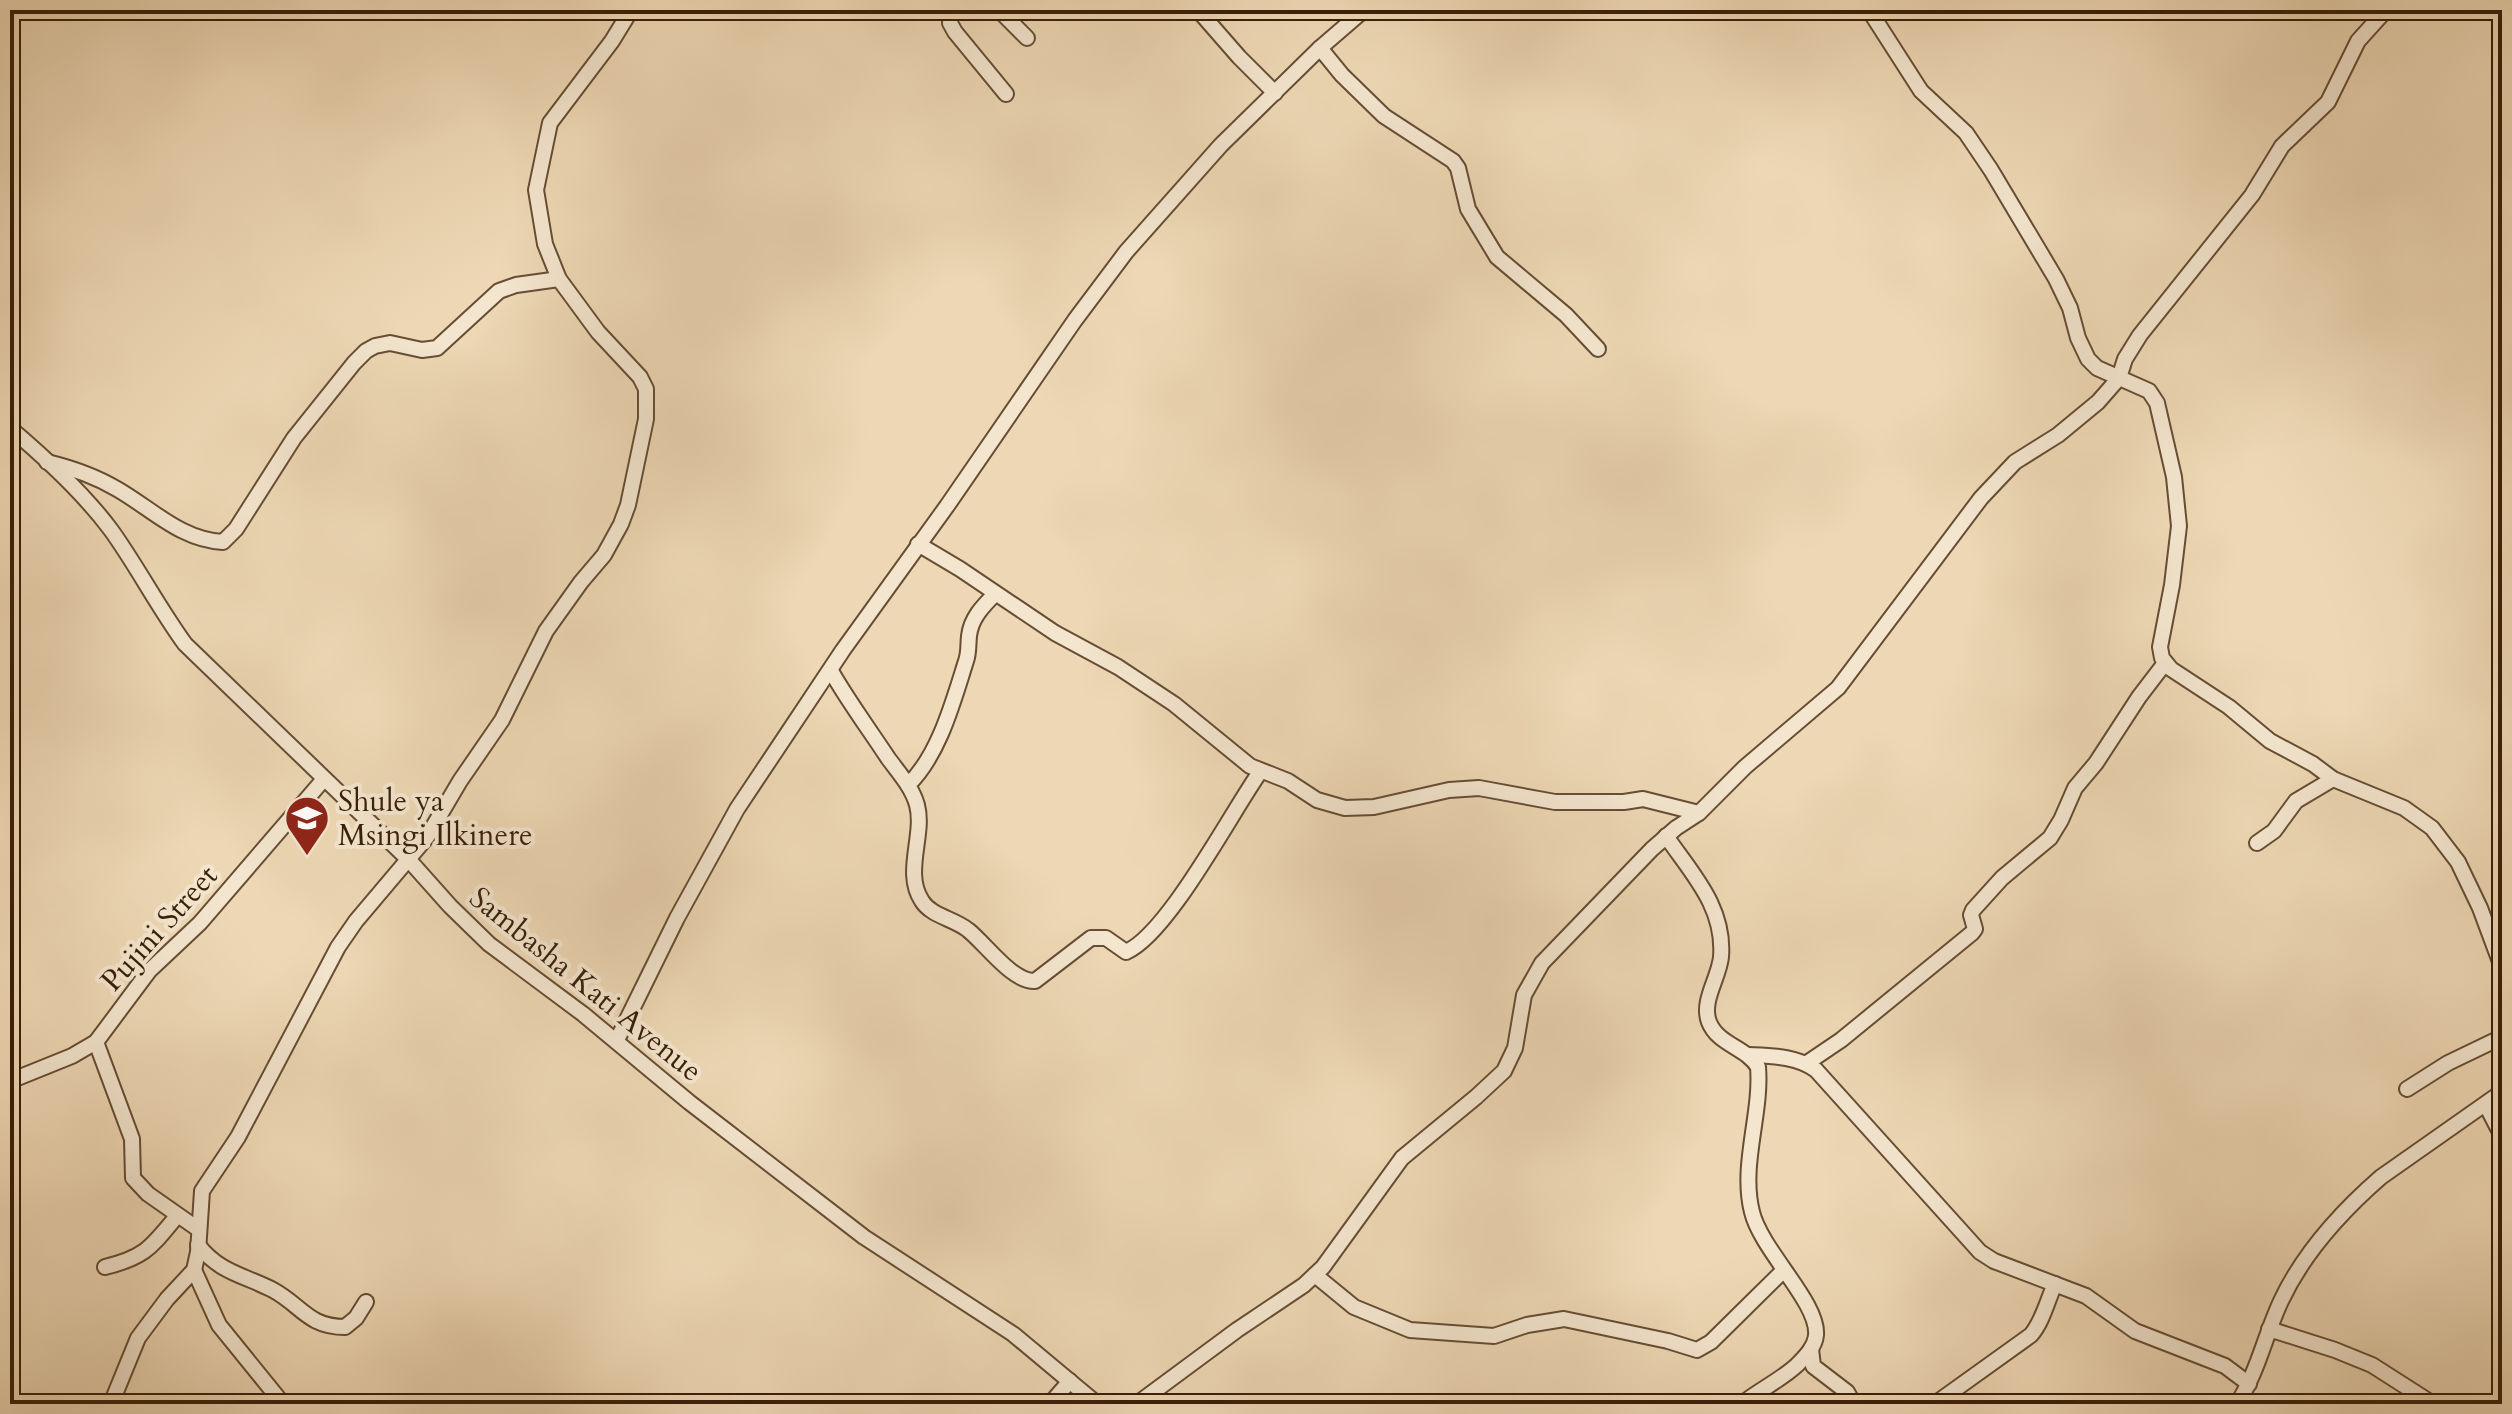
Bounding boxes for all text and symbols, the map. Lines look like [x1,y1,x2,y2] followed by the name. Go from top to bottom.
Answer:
[338,781,533,856] place label: Shule ya Msingi Ilkinere
[283,794,331,857] school or university icon: Shule ya Msingi Ilkinere
[92,856,227,1000] street label: Pujini Street
[461,878,711,1091] street label: Sambasha Kati Avenue

